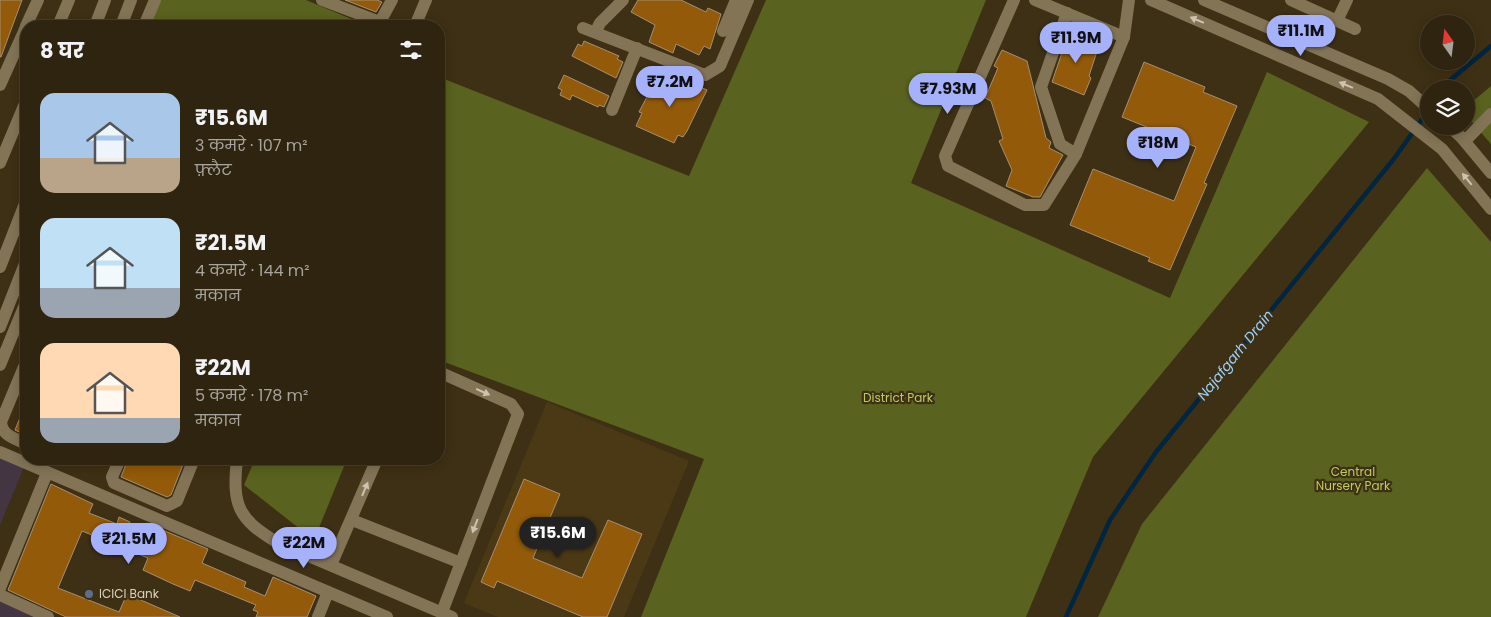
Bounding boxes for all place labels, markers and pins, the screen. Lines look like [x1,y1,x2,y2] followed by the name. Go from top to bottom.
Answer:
[1260,15,1342,57] pin: ₹11.1M
[1035,22,1117,64] pin: ₹11.9M
[635,66,705,108] pin: ₹7.2M
[907,72,989,115] pin: ₹7.93M
[1128,126,1188,169] pin: ₹18M
[517,516,599,559] pin: ₹15.6M
[88,522,170,565] pin: ₹21.5M
[274,526,334,569] pin: ₹22M
[99,585,160,602] place label: ICICI Bank
[83,588,95,600] marker: ICICI Bank

